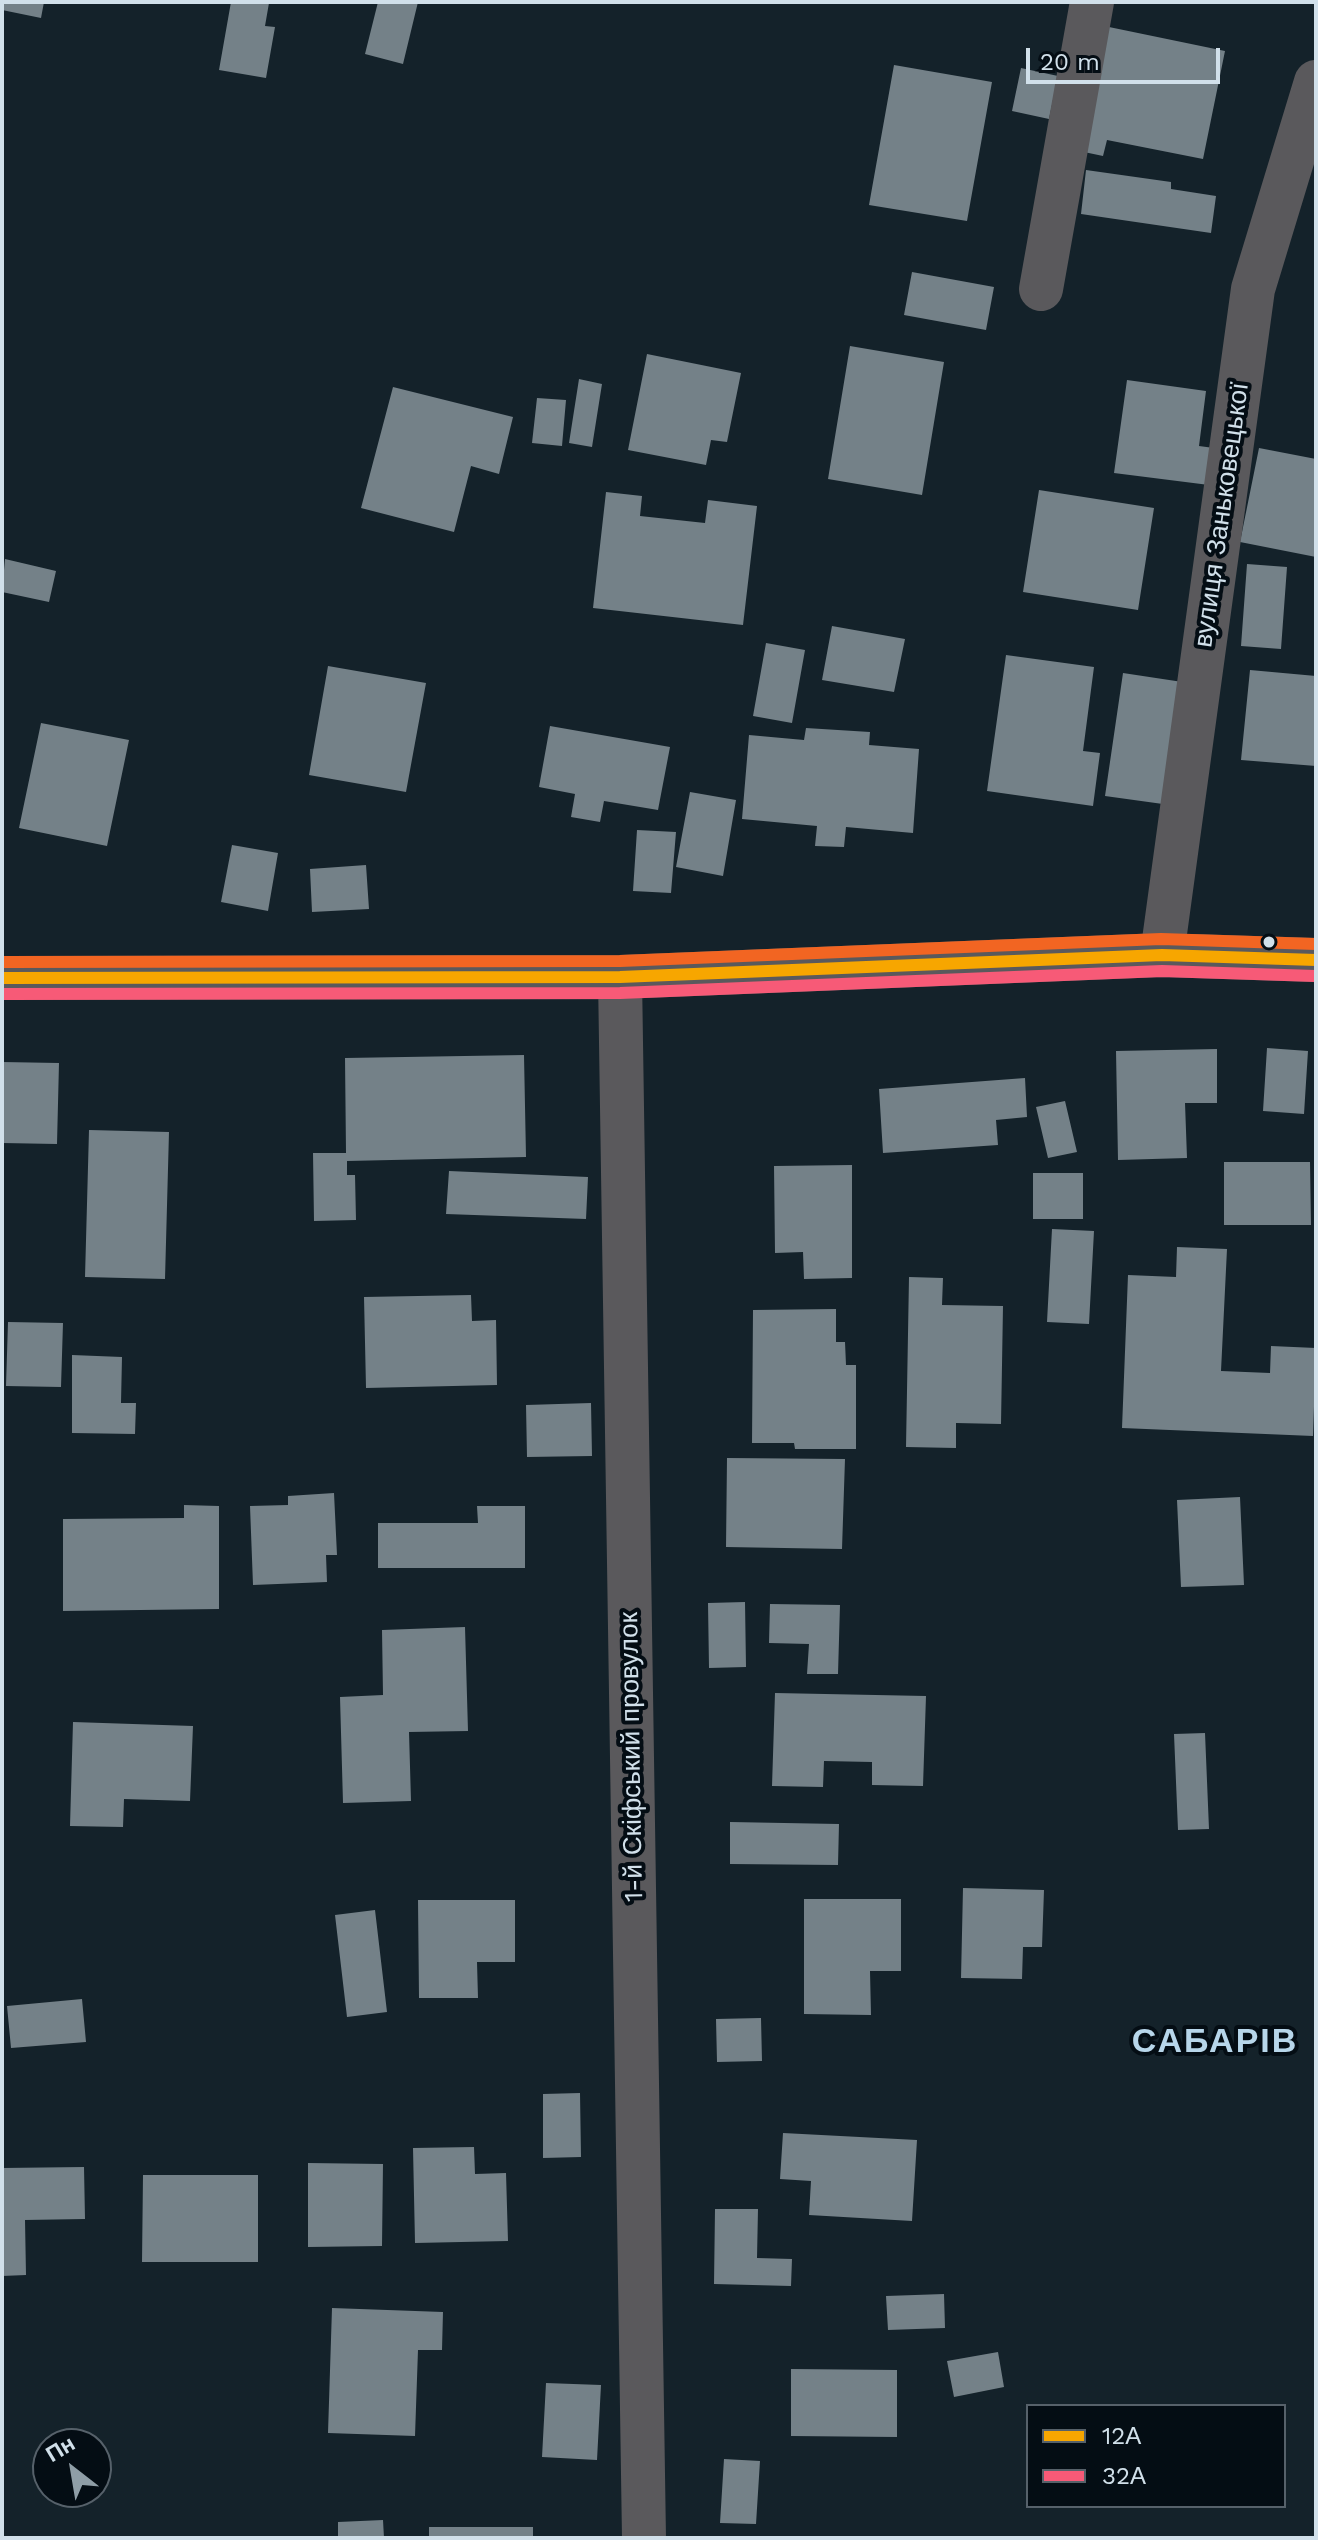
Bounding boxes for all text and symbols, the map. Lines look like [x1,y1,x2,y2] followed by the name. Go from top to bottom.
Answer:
[1030,32,1224,82] scale bar
[1040,48,1100,76] text: 20 m
[1188,381,1256,649] street label: вулиця Заньковецької
[1261,934,1277,950] unlabelled marker
[614,1612,650,1902] street label: 1-й Скіфський провулок
[1132,2022,1298,2062] district label: САБАРІВ
[1026,2404,1286,2508] legend
[1102,2422,1141,2450] text: 12А
[32,2428,112,2508] north arrow
[41,2431,79,2467] text: Пн
[1102,2462,1146,2490] text: 32А

